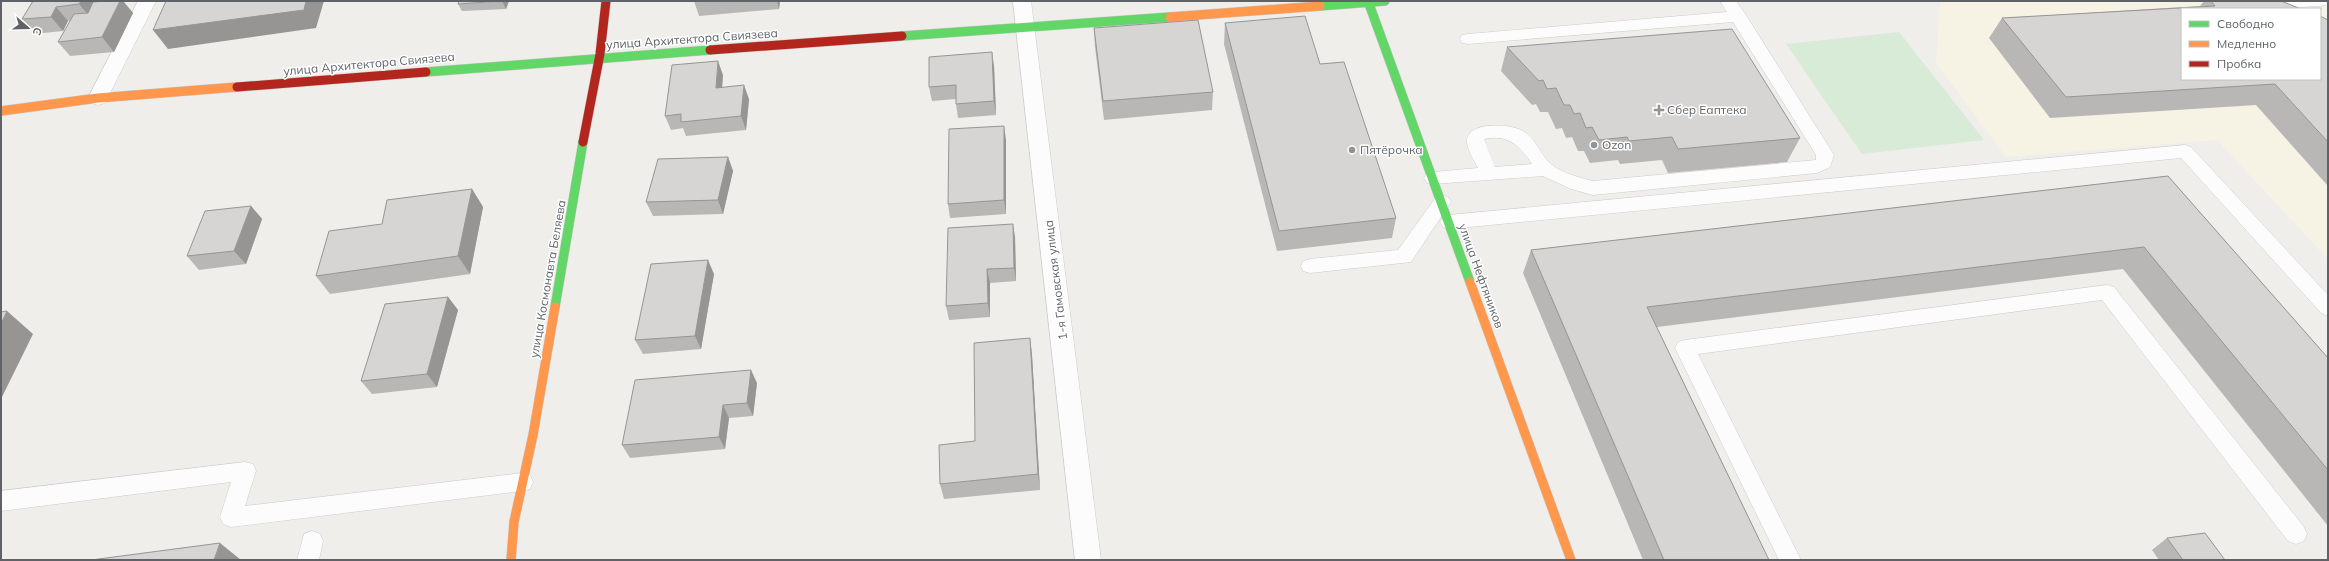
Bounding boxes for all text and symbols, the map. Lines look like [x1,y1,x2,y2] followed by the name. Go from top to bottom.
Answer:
[8,8,48,48] north arrow
[2181,8,2321,80] legend
[2217,16,2274,31] text: Свободно
[29,25,45,38] text: С
[606,25,778,52] street label: улица Архитектора Свиязева
[2217,36,2276,51] text: Медленно
[283,49,455,78] street label: улица Архитектора Свиязева
[2217,56,2261,71] text: Пробка
[1667,102,1747,117] place label: Сбер Еаптека
[1654,105,1664,115] marker: Сбер Еаптека
[1602,137,1631,152] place label: Ozon
[1589,140,1599,150] marker: Ozon
[1360,142,1423,157] place label: Пятёрочка
[1347,145,1357,155] marker: Пятёрочка
[526,199,569,359] street label: улица Космонавта Беляева
[1041,219,1070,341] street label: 1-я Гамовская улица
[1456,221,1507,330] street label: улица Нефтяников

